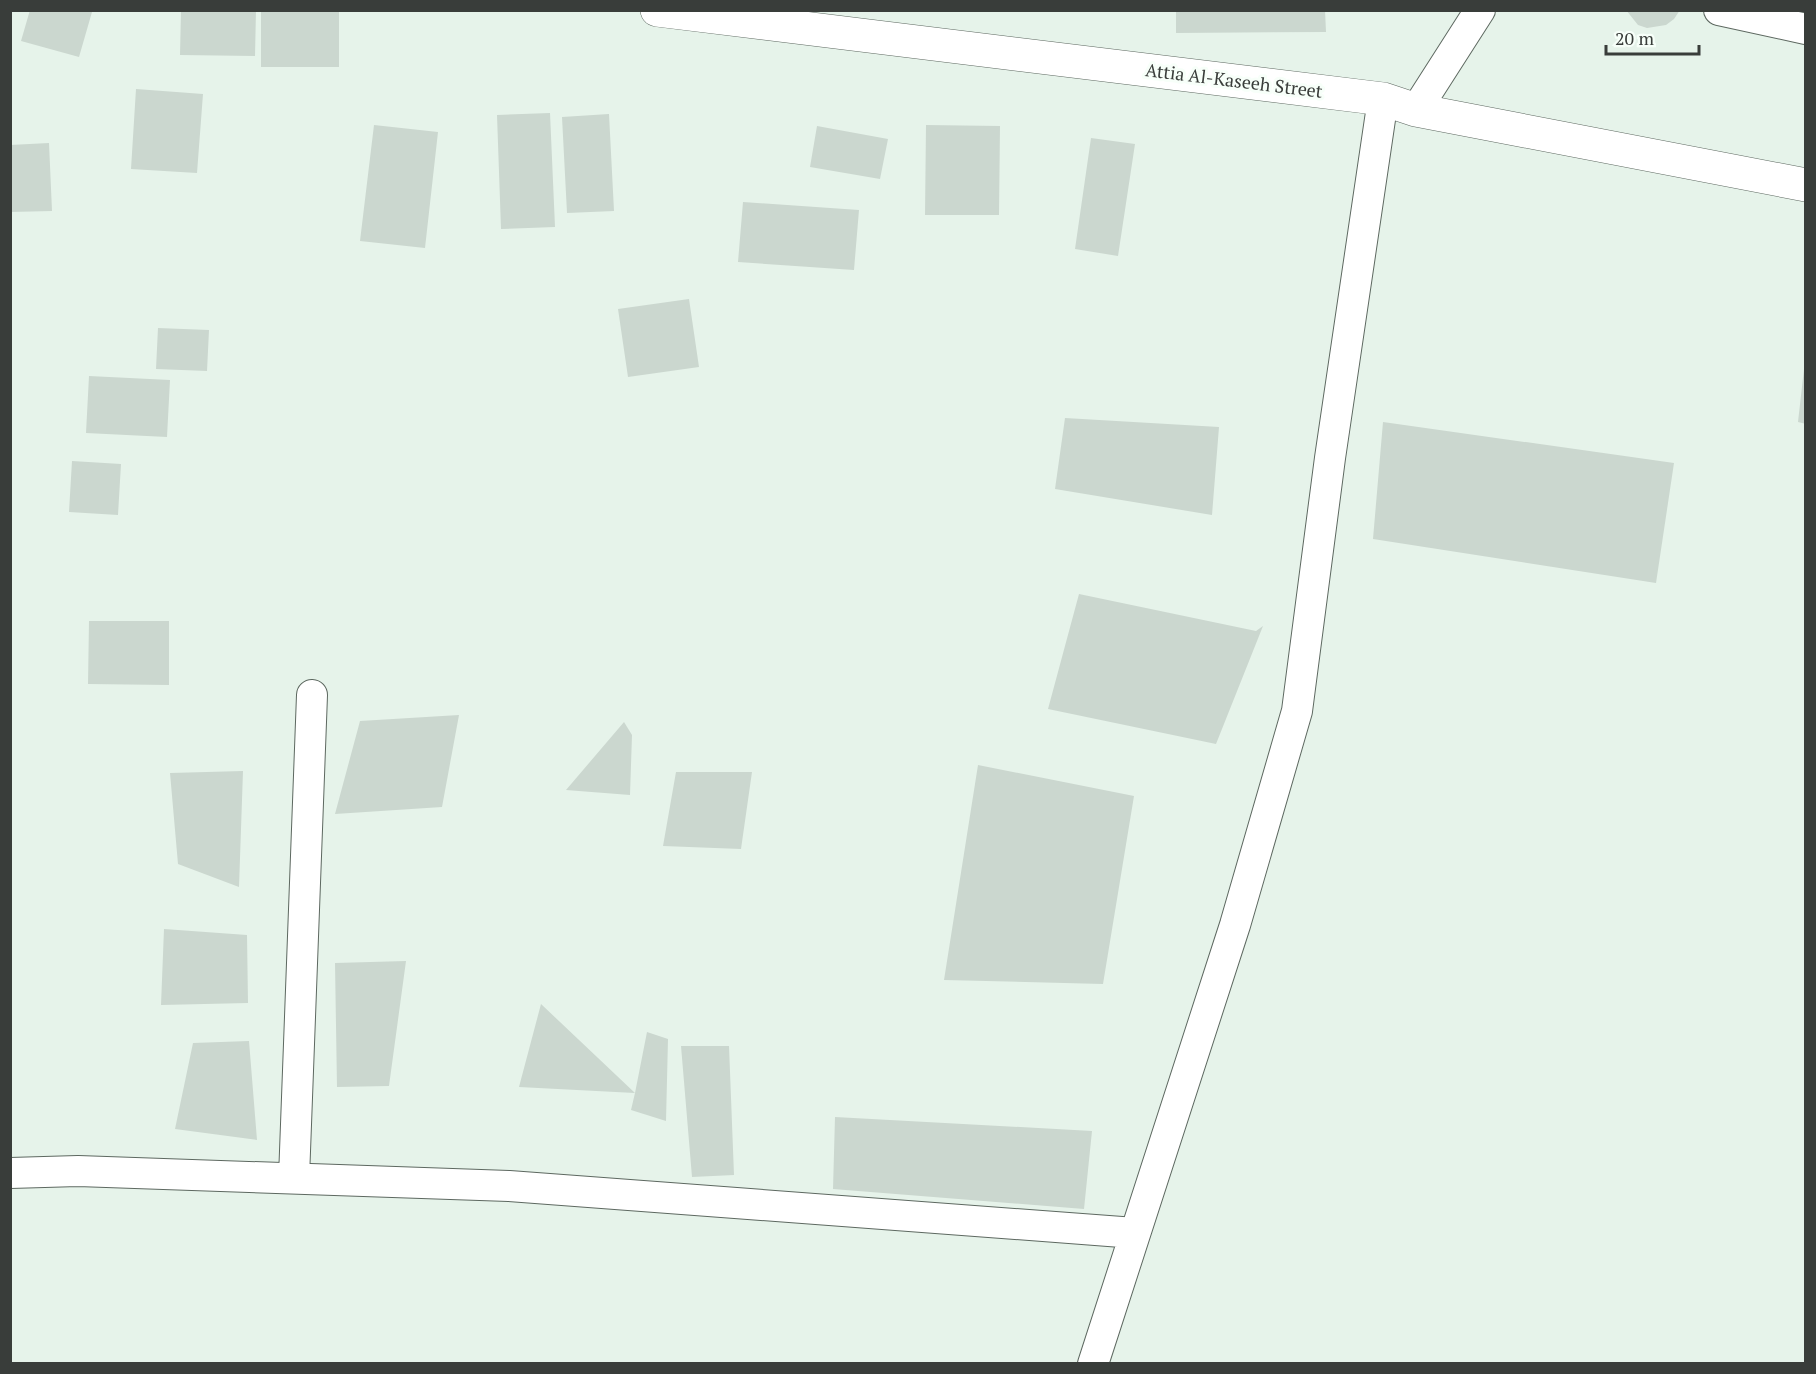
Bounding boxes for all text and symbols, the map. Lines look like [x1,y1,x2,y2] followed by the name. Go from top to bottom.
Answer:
[1606,18,1699,56] scale bar
[1615,26,1655,50] text: 20 m
[1144,57,1324,103] street label: Attia Al-Kaseeh Street

